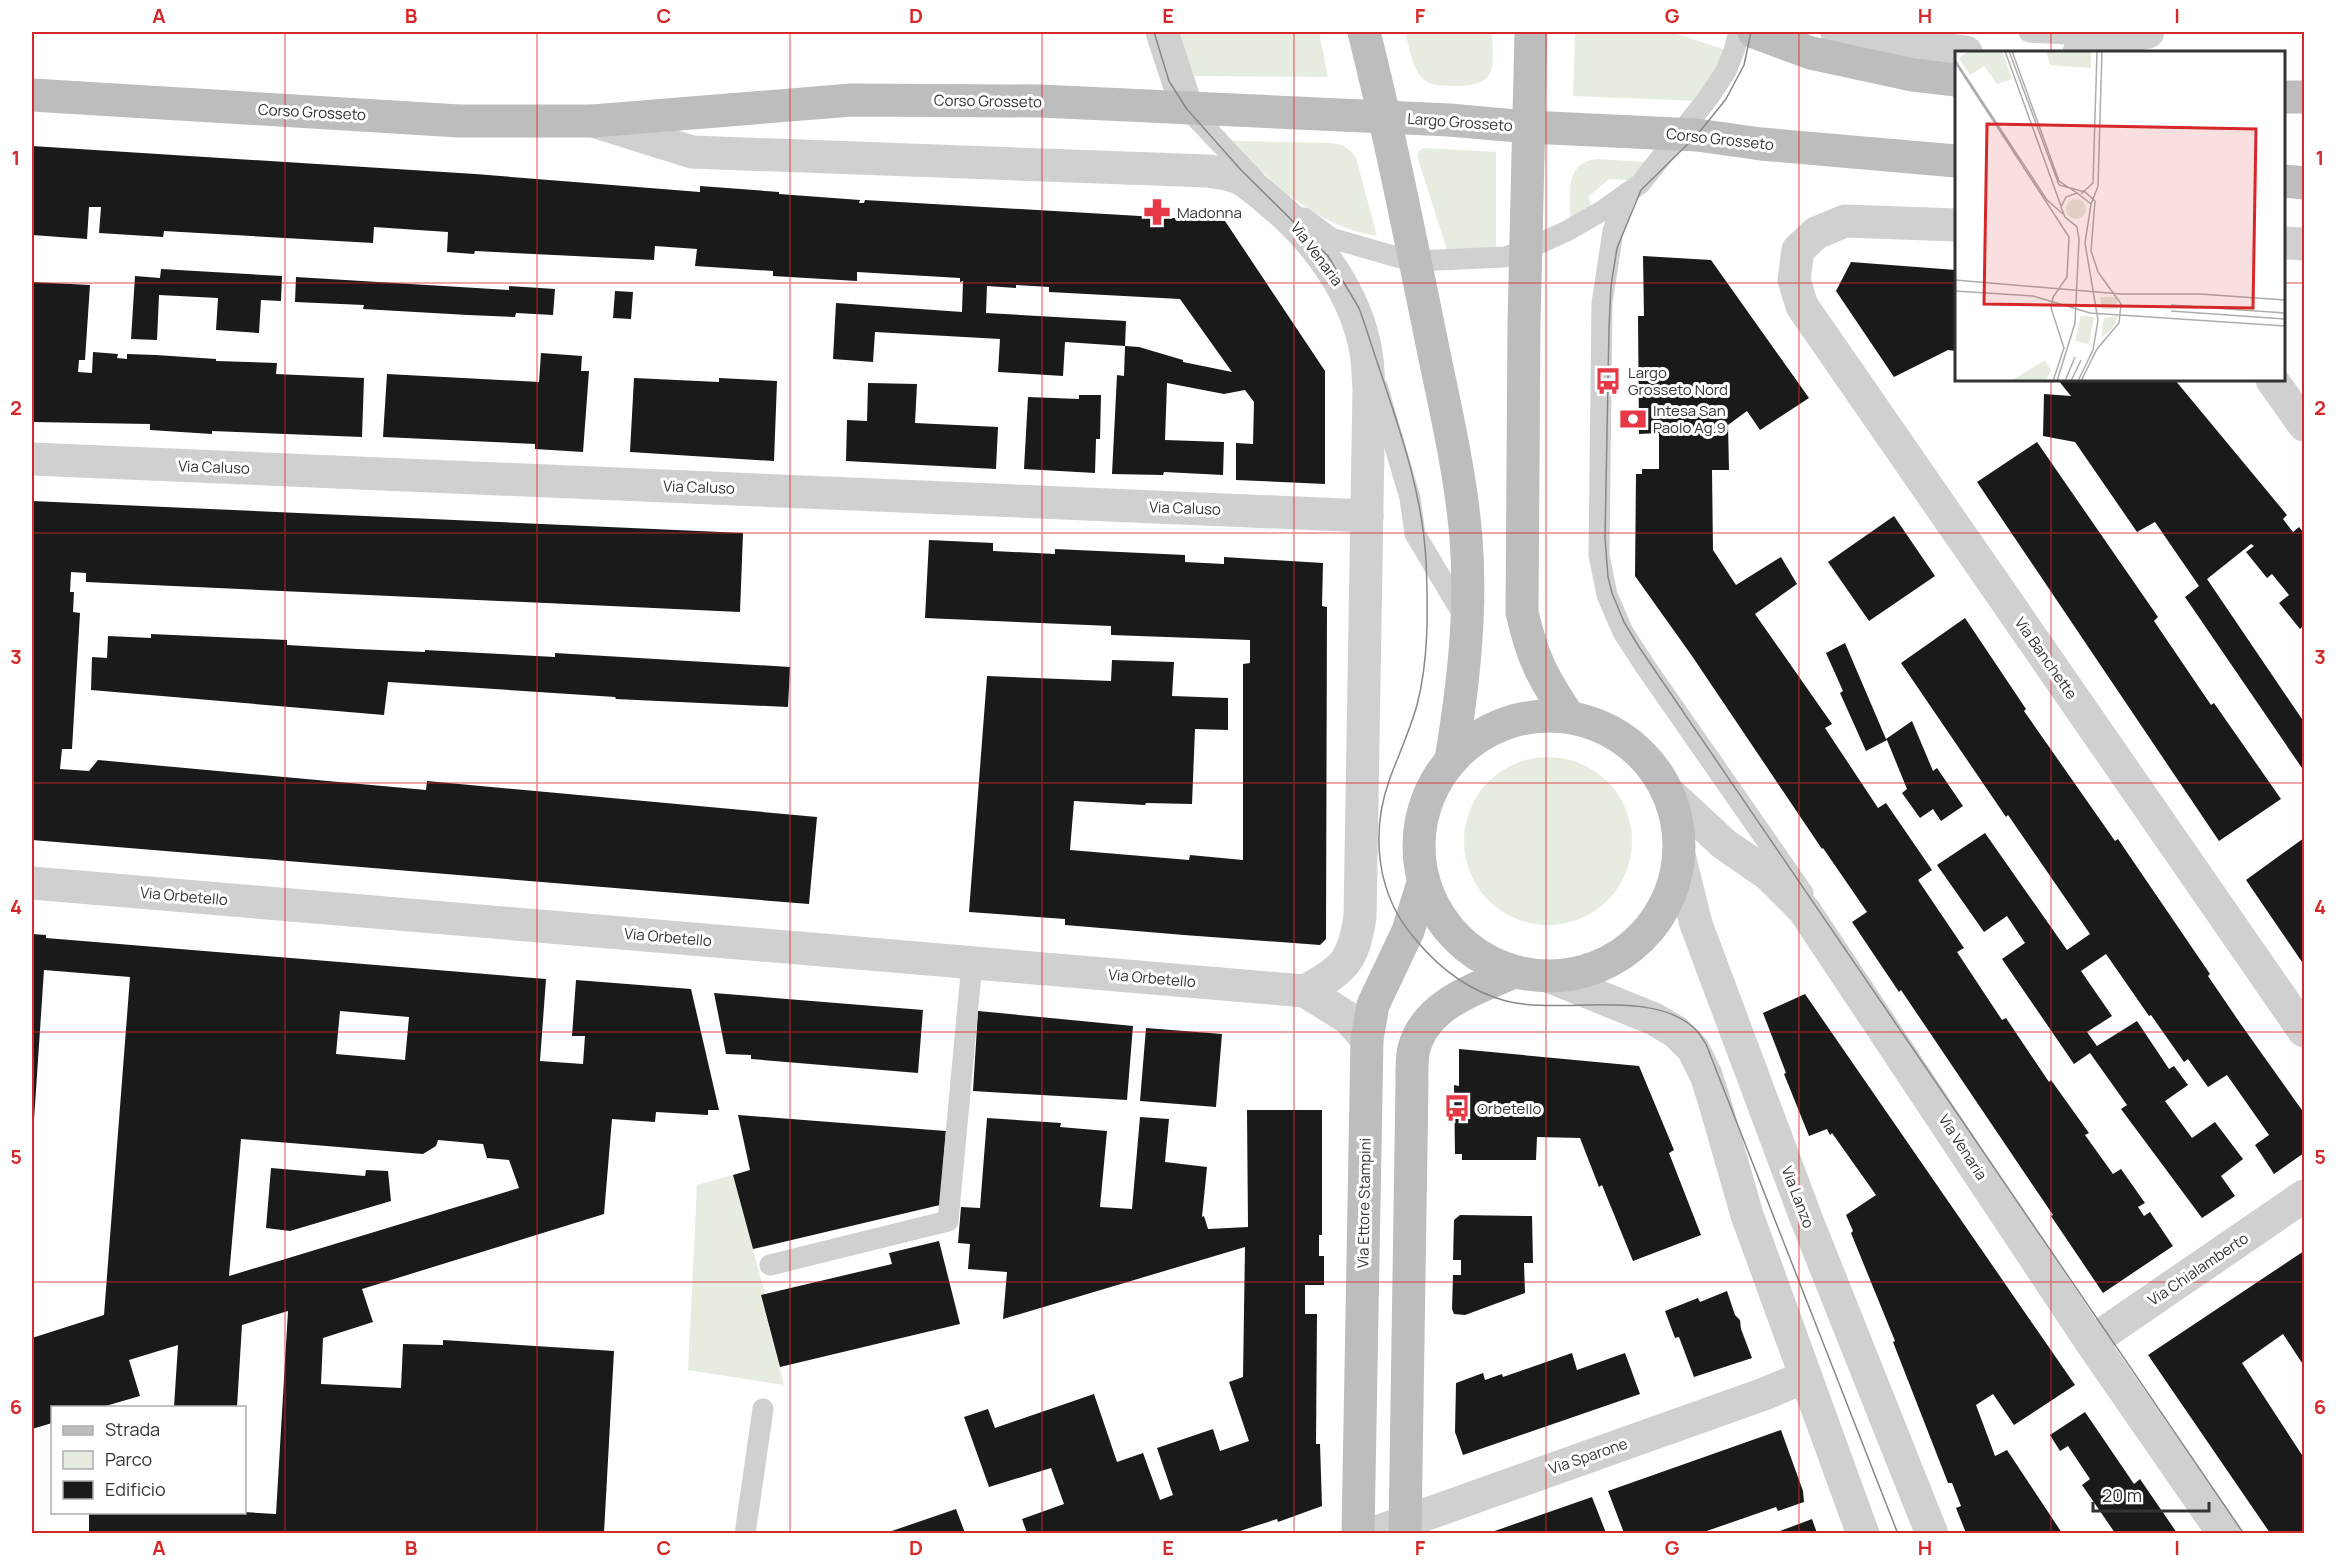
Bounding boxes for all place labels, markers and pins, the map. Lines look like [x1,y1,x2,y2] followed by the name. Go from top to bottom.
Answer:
[1142,197,1172,227] pharmacy icon: Madonna
[1177,202,1242,223] place label: Madonna
[1628,362,1728,400] place label: Largo Grosseto Nord
[1593,366,1623,396] bus stop icon: Largo Grosseto Nord
[1653,400,1726,438] place label: Intesa San Paolo Ag.9
[1618,404,1648,434] bank icon: Intesa San Paolo Ag.9
[1442,1093,1472,1123] bus stop icon: Orbetello
[1477,1098,1541,1119] place label: Orbetello

